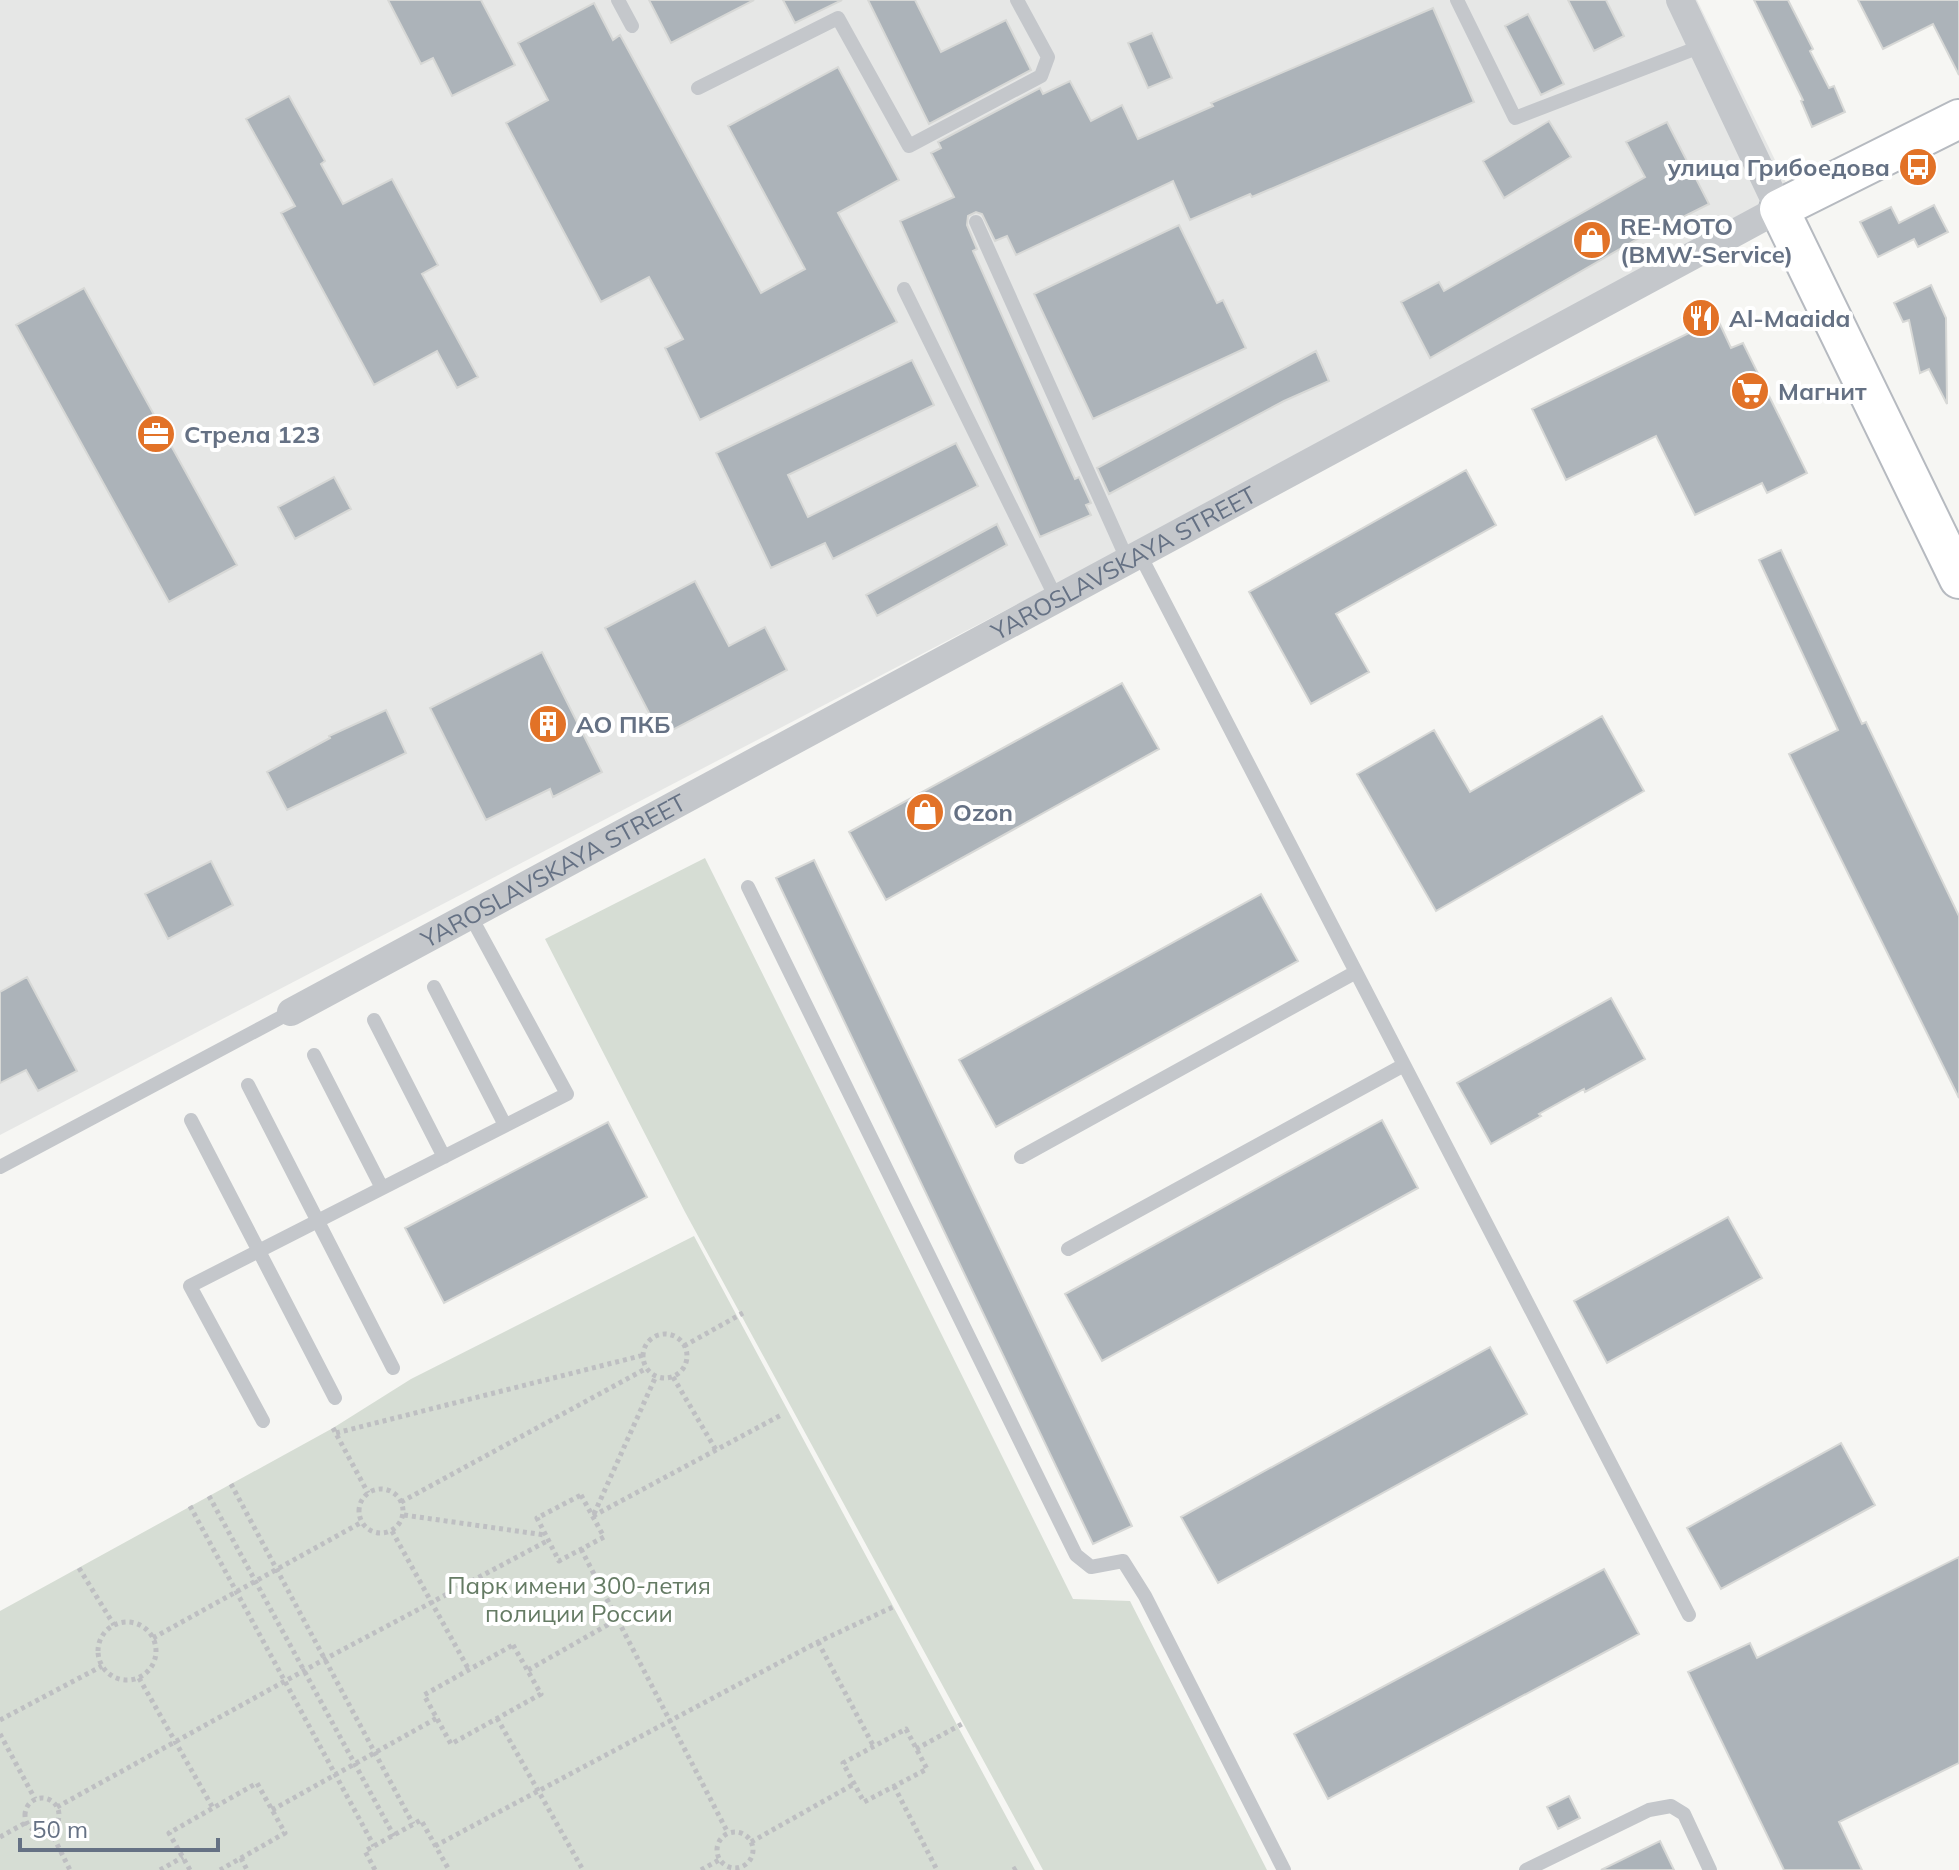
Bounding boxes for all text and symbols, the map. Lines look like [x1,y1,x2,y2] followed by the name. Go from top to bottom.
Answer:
[1897,146,1939,188] bus stop icon: улица Грибоедова
[1668,152,1890,182] place label: улица Грибоедова
[1620,211,1793,269] place label: RE-MOTO (BMW-Service)
[1571,219,1613,261] shop icon: RE-MOTO (BMW-Service)
[1680,297,1722,339] restaurant icon: Al-Maaida
[1729,303,1850,333] place label: Al-Maaida
[1729,370,1771,412] supermarket icon: Магнит
[1778,376,1867,406] place label: Магнит
[135,413,177,455] office icon: Стрела 123
[184,419,320,449] place label: Стрела 123
[985,479,1262,647] street label: YAROSLAVSKAYA STREET
[527,703,569,745] building icon: АО ПКБ
[576,709,671,739] place label: АО ПКБ
[415,787,691,955] street label: YAROSLAVSKAYA STREET
[904,791,946,833] shop icon: Ozon
[953,797,1013,827] place label: Ozon
[447,1570,711,1628] park label: Парк имени 300-летия полиции России
[20,1802,218,1852] scale bar
[32,1814,88,1844] text: 50 m

